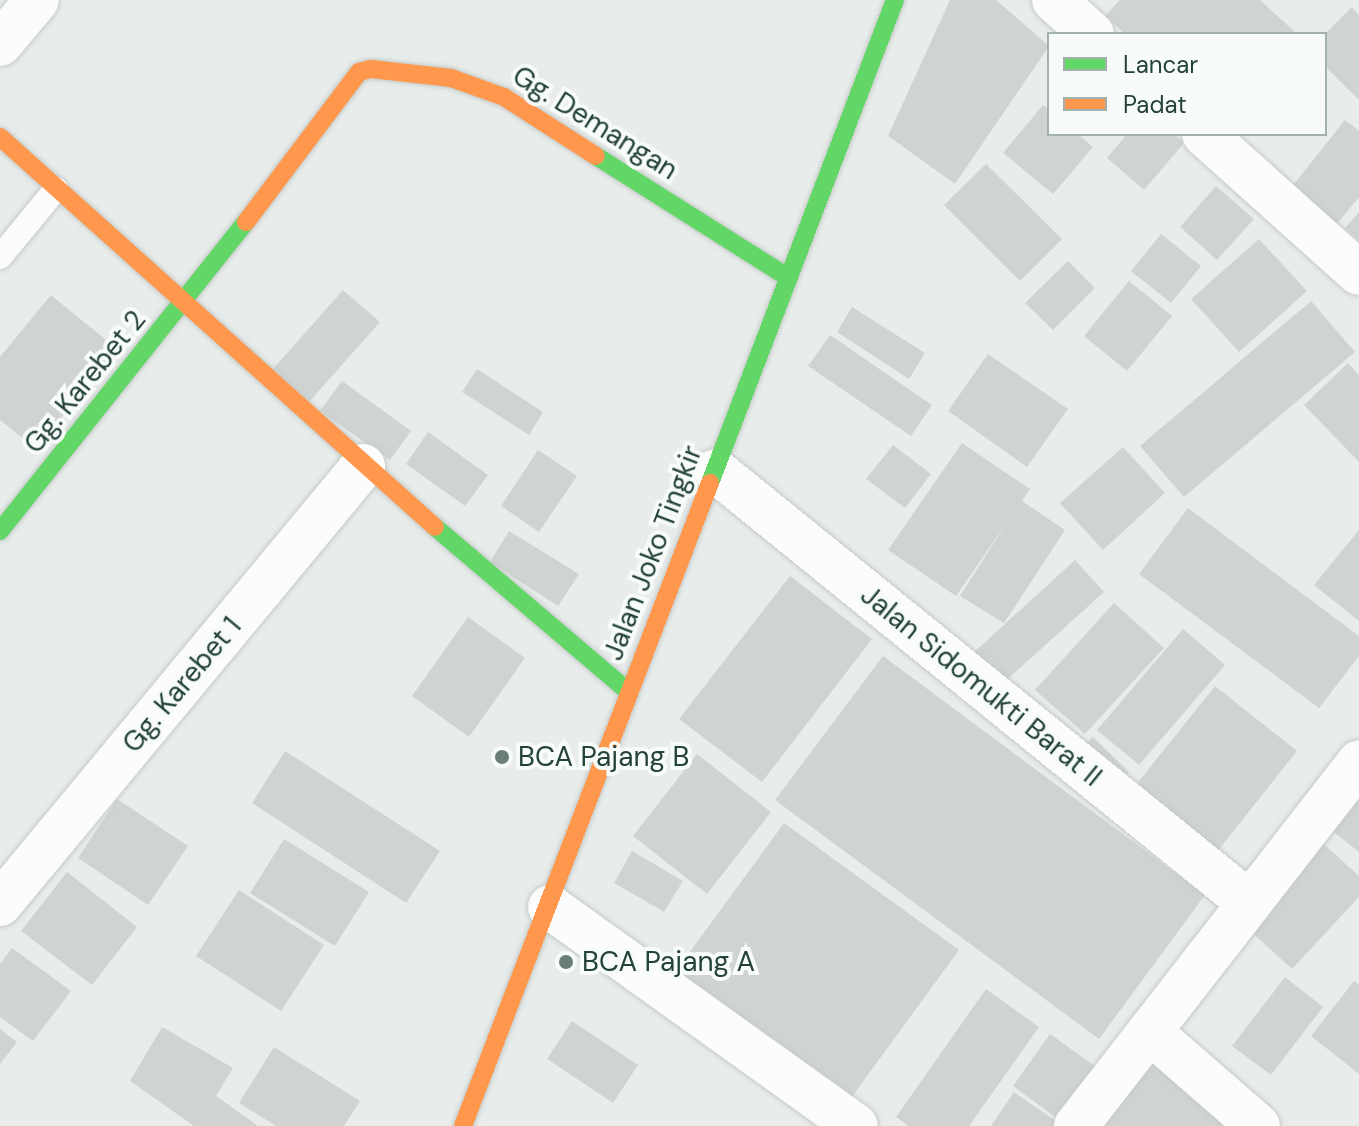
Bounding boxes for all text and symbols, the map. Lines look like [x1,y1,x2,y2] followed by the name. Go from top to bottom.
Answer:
[1047,32,1327,136] legend
[1123,49,1198,80] text: Lancar
[506,59,684,187] street label: Gg. Demangan
[1123,89,1187,120] text: Padat
[17,304,153,460] street label: Gg. Karebet 2
[597,441,709,665] street label: Jalan Joko Tingkir
[854,578,1108,794] street label: Jalan Sidomukti Barat II
[116,610,248,760] street label: Gg. Karebet 1
[518,740,689,774] place label: BCA Pajang B
[493,748,511,766] marker: BCA Pajang B
[582,945,755,979] place label: BCA Pajang A
[557,953,575,971] marker: BCA Pajang A

